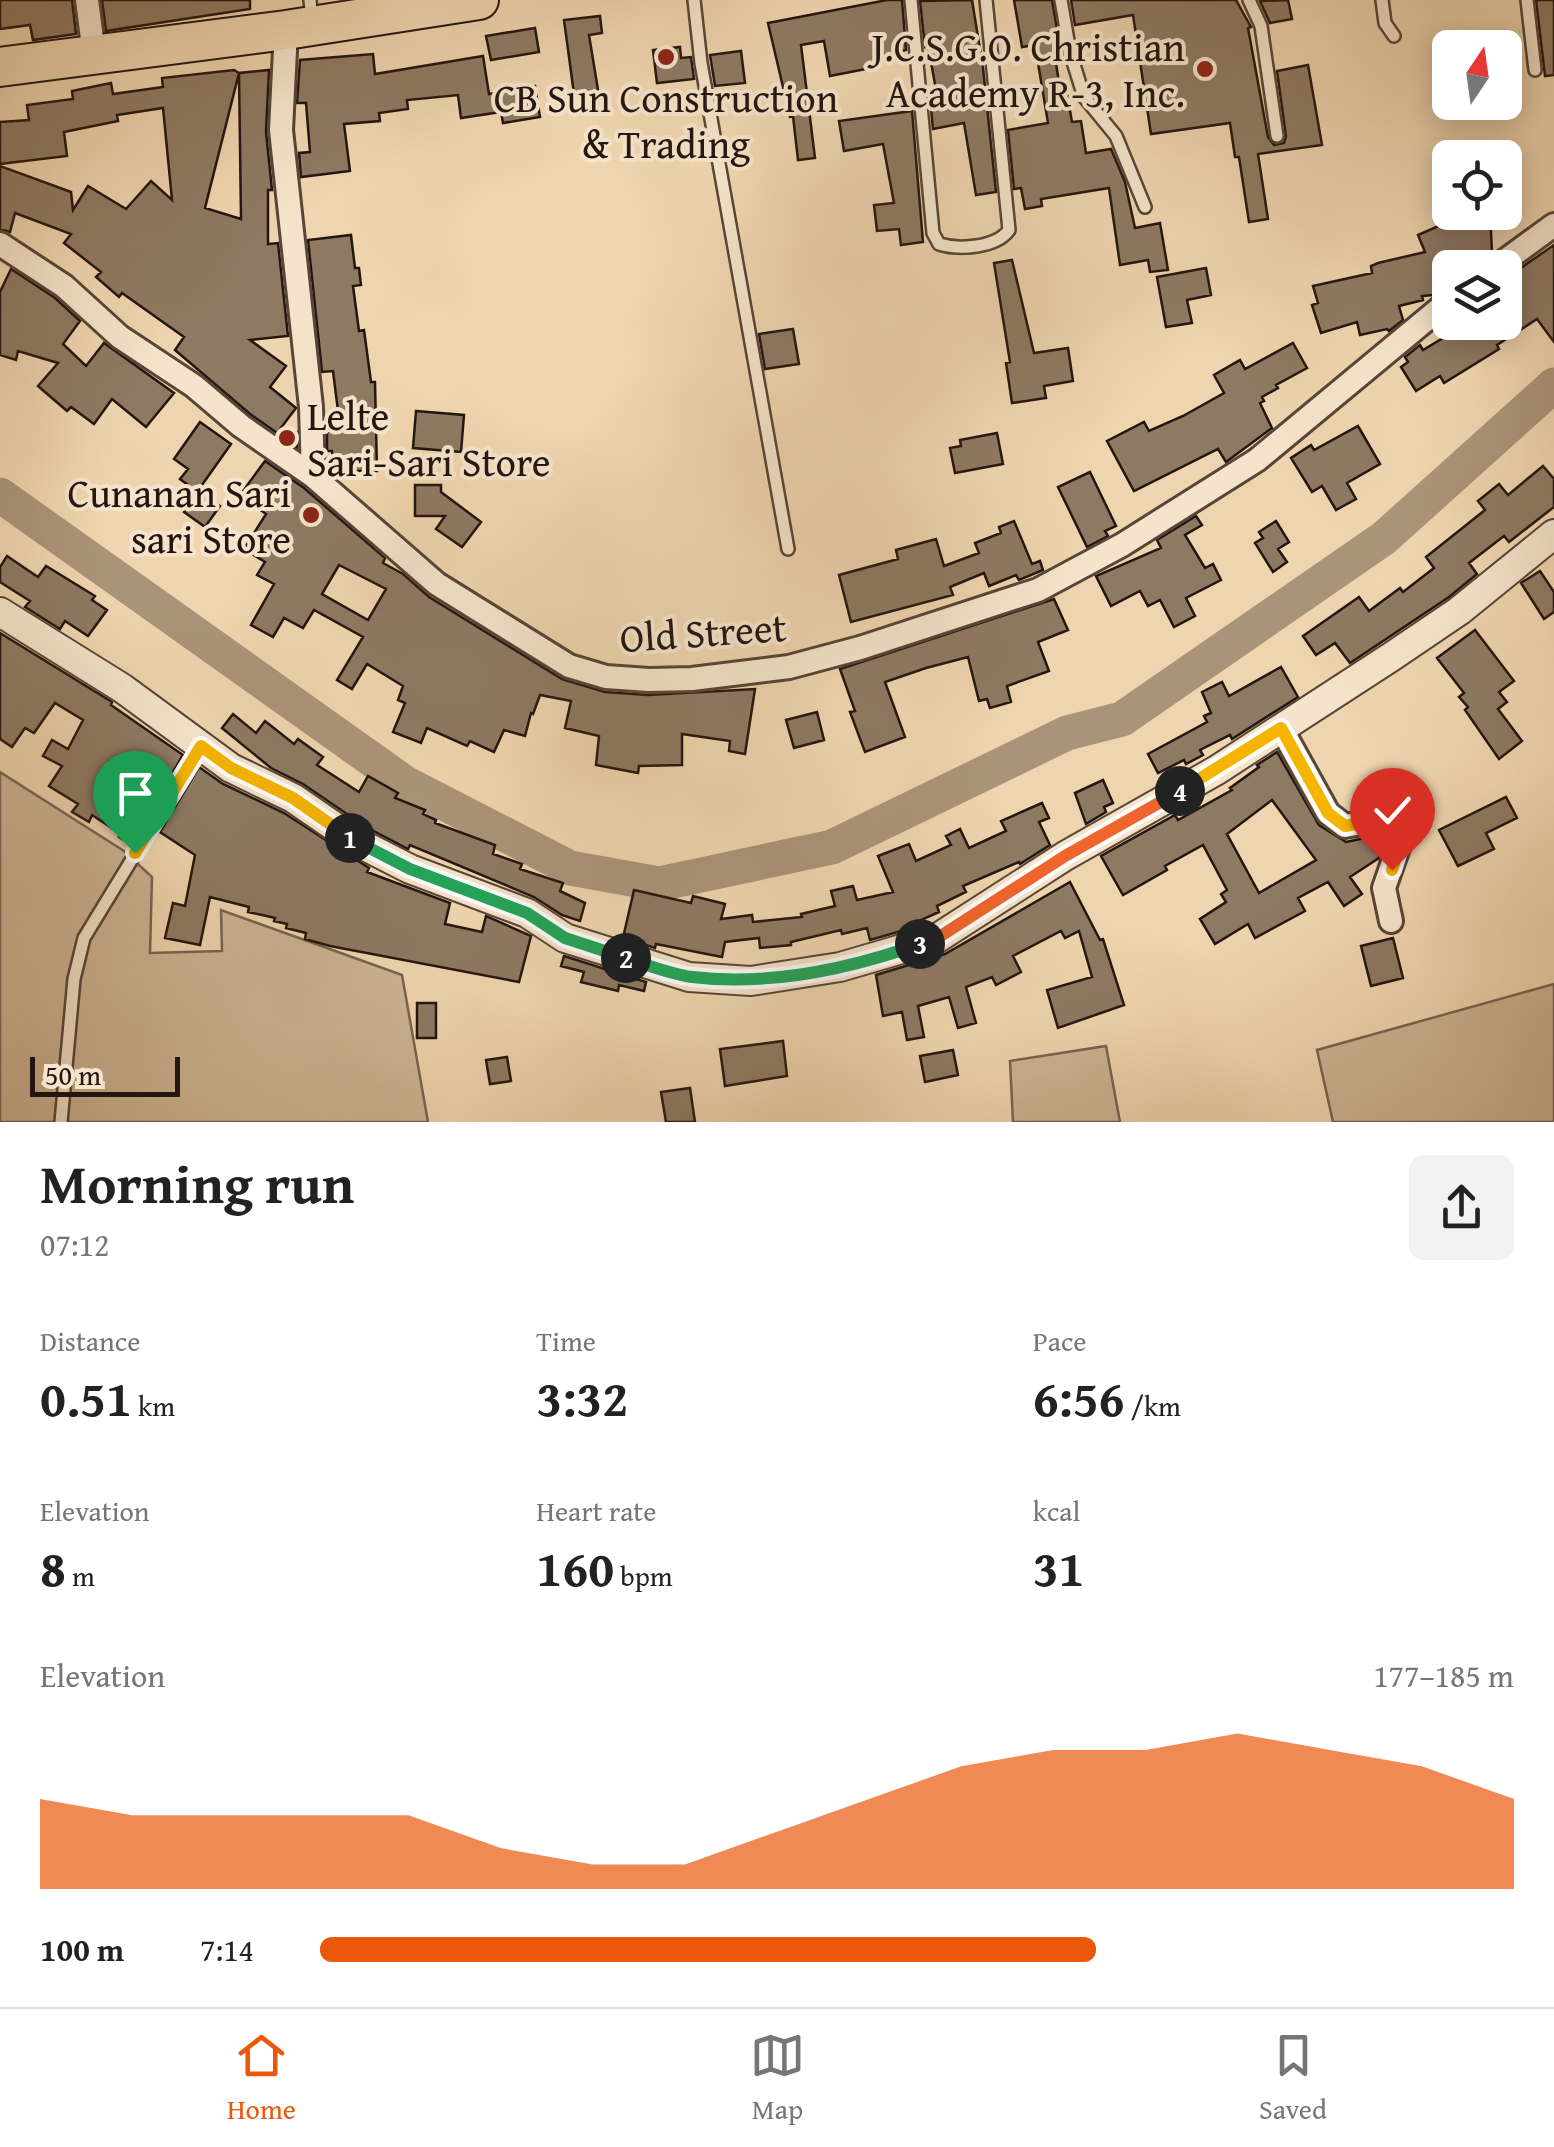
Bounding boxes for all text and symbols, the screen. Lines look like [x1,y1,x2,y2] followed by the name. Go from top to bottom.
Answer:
[866,17,1185,122] place label: J.C.S.G.O. Christian Academy R-3, Inc.
[1432,30,1522,120] north arrow
[1432,30,1522,340] map controls
[655,46,677,68] marker: CB Sun Construction & Trading
[1194,58,1216,80] marker: J.C.S.G.O. Christian Academy R-3, Inc.
[494,68,838,173] place label: CB Sun Construction & Trading
[1432,140,1522,230] button: locate
[1432,250,1522,340] button: layers
[307,386,551,491] place label: Lelte Sari-Sari Store
[276,427,298,449] marker: Lelte Sari-Sari Store
[67,463,291,568] place label: Cunanan Sari sari Store
[300,504,322,526] marker: Cunanan Sari sari Store
[618,597,788,667] street label: Old Street
[93,751,178,854] pin
[108,766,163,821] icon: arrive
[1155,766,1205,816] pin: 4
[1350,768,1435,871] pin
[1173,770,1187,811] text: 4
[1365,783,1420,838] icon: check
[325,813,375,863] pin: 1
[343,817,357,858] text: 1
[895,919,945,969] pin: 3
[913,923,927,964] text: 3
[601,933,651,983] pin: 2
[619,937,633,978] text: 2
[30,1052,180,1096] scale bar
[45,1054,101,1095] text: 50 m
[40,1143,354,1223] text: Morning run
[1409,1155,1514,1260] button: share
[40,1221,109,1268] text: 07:12
[40,1320,140,1361] text: Distance
[536,1320,596,1361] text: Time
[1033,1320,1087,1361] text: Pace
[40,1361,132,1434] text: 0.51
[536,1361,628,1434] text: 3:32
[1033,1361,1125,1434] text: 6:56
[132,1385,175,1426] text: km
[1125,1385,1181,1426] text: /km
[40,1490,150,1531] text: Elevation
[536,1490,656,1531] text: Heart rate
[1033,1490,1080,1531] text: kcal
[40,1531,66,1604] text: 8
[536,1531,614,1604] text: 160
[1033,1531,1084,1604] text: 31
[66,1555,95,1596] text: m
[614,1555,673,1596] text: bpm
[40,1652,165,1699] text: Elevation
[1373,1652,1514,1699] text: 177–185 m
[40,1926,124,1973] text: 100 m
[200,1926,254,1973] text: 7:14
[227,2028,296,2129] tab: Home
[750,2028,805,2129] tab: Map
[1259,2028,1327,2129] tab: Saved

